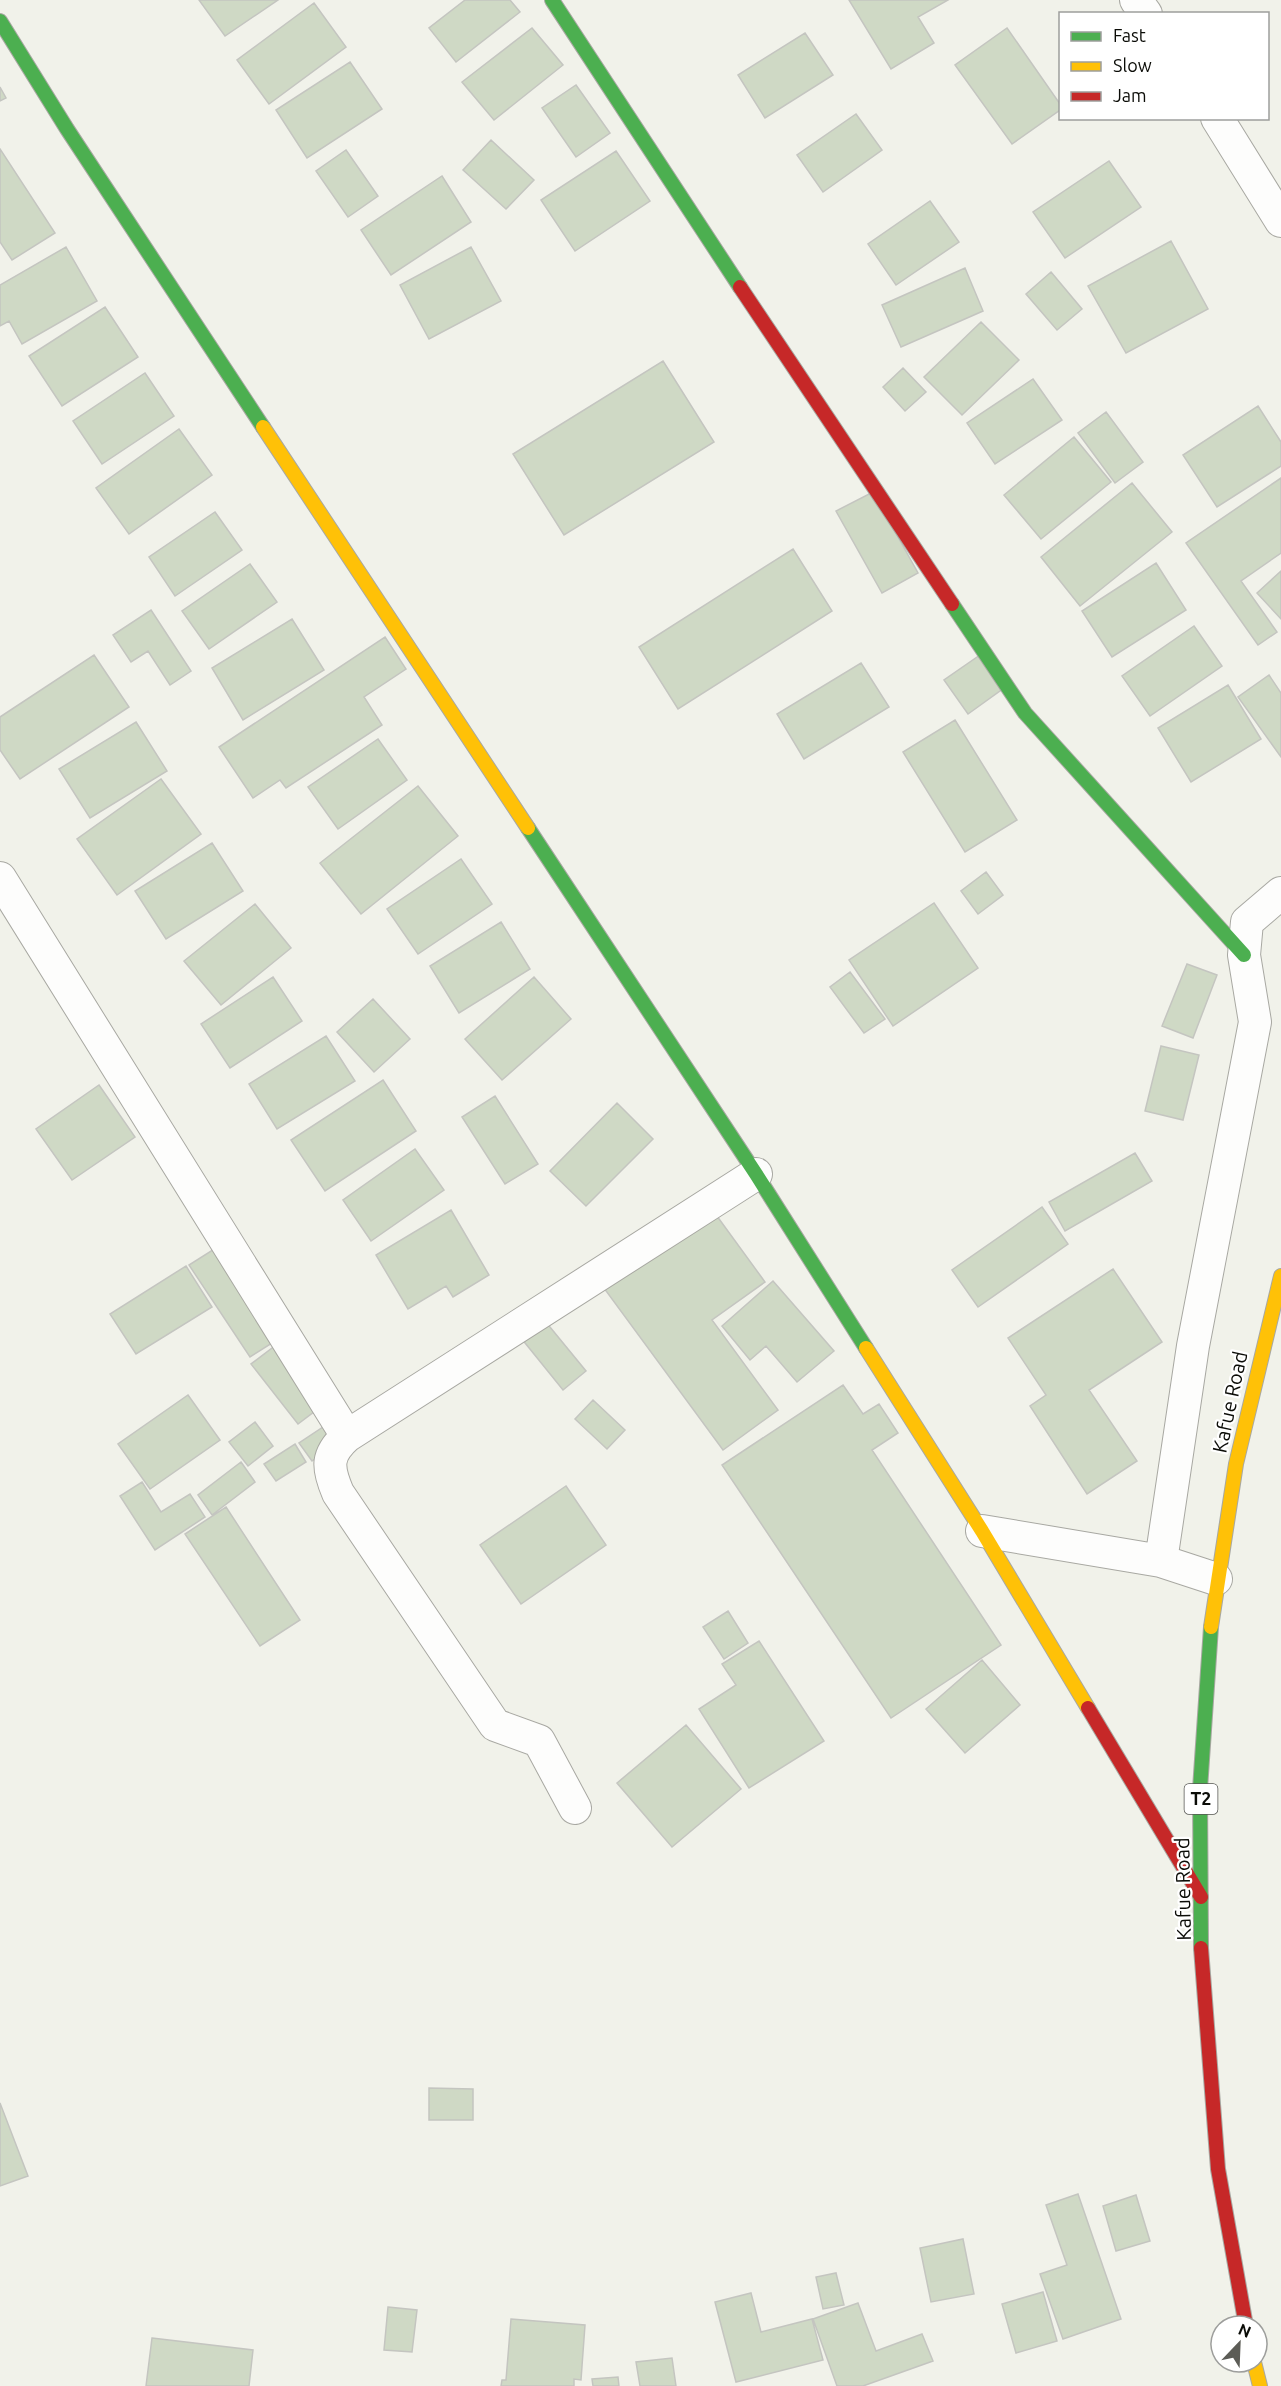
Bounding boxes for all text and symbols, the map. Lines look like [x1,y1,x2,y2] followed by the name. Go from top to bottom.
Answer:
[1059,12,1269,120] legend
[1113,25,1146,45] text: Fast
[1113,55,1152,75] text: Slow
[1113,85,1147,105] text: Jam
[1208,1349,1251,1455] street label: Kafue Road
[1184,1784,1218,1814] road number: T2
[1170,1837,1195,1941] street label: Kafue Road
[1209,2314,1269,2374] north arrow
[1236,2320,1254,2341] text: N

